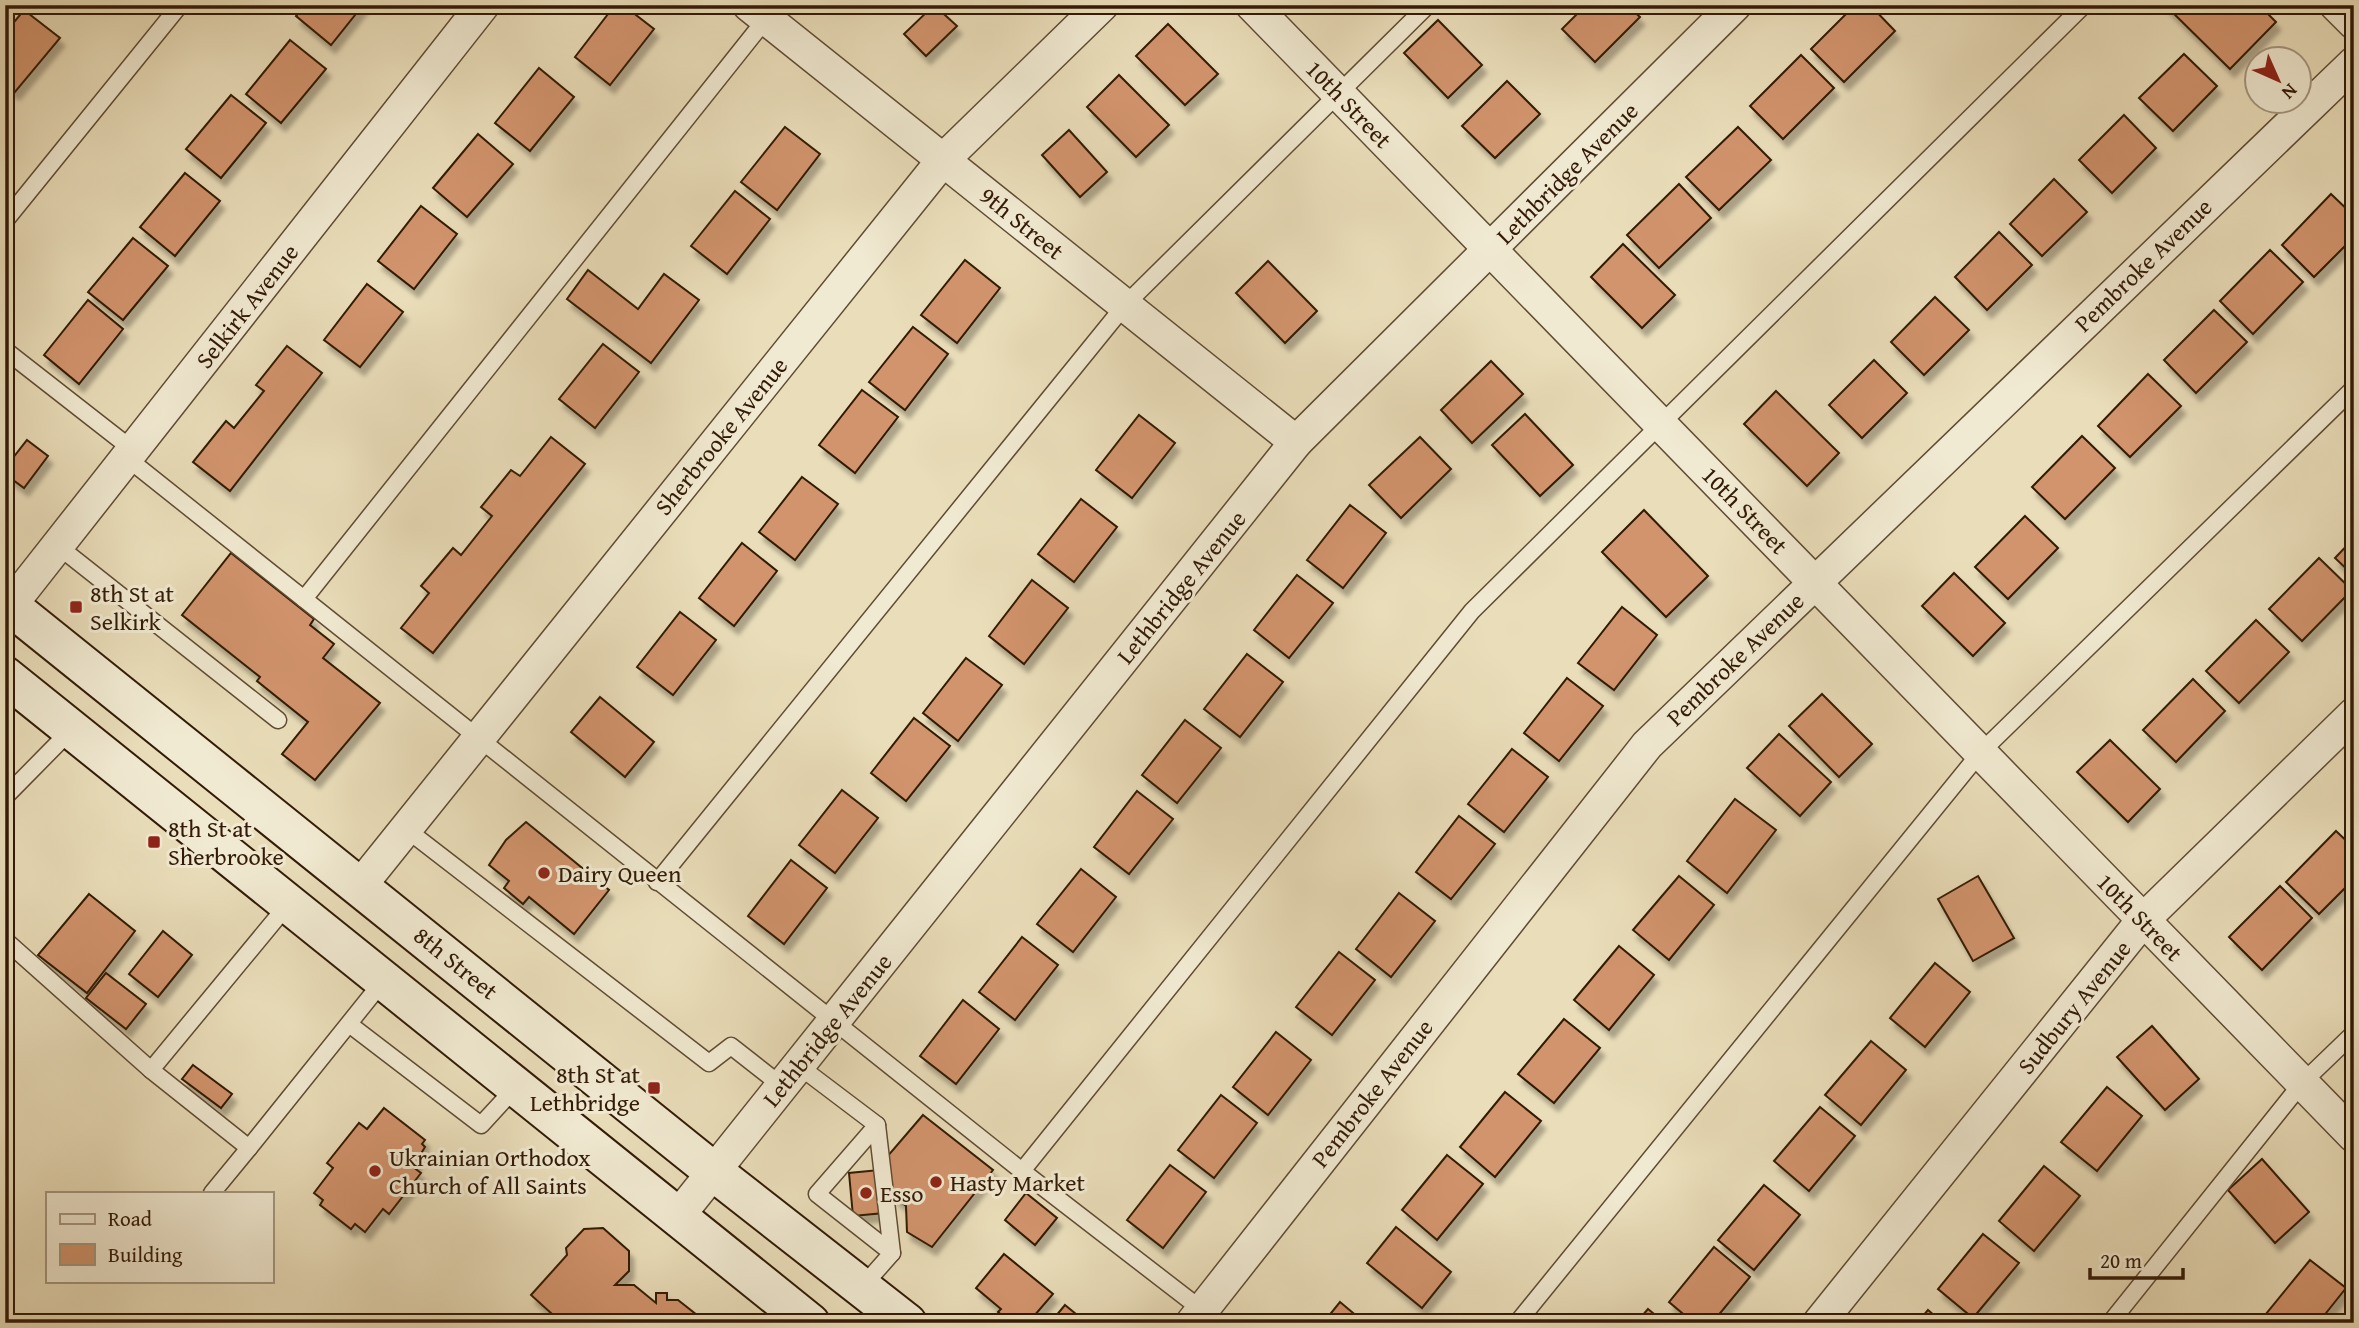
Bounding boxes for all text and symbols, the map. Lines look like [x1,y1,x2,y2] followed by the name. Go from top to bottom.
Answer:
[2244,46,2314,116] north arrow
[1298,52,1401,156] street label: 10th Street
[2275,78,2304,107] text: N
[1488,94,1646,252] street label: Lethbridge Avenue
[972,178,1072,268] street label: 9th Street
[2066,190,2220,340] street label: Pembroke Avenue
[187,236,307,376] street label: Selkirk Avenue
[646,349,796,523] street label: Sherbrooke Avenue
[1694,458,1797,562] street label: 10th Street
[1108,503,1254,671] street label: Lethbridge Avenue
[90,576,175,639] place label: 8th St at Selkirk
[1658,584,1812,734] street label: Pembroke Avenue
[68,599,84,615] marker: 8th St at Selkirk
[168,811,284,874] place label: 8th St at Sherbrooke
[146,834,162,850] marker: 8th St at Sherbrooke
[558,856,682,891] place label: Dairy Queen
[536,865,552,881] marker: Dairy Queen
[2089,865,2192,969] street label: 10th Street
[406,918,506,1008] street label: 8th Street
[2009,932,2139,1082] street label: Sudbury Avenue
[754,946,900,1114] street label: Lethbridge Avenue
[1303,1011,1441,1175] street label: Pembroke Avenue
[530,1057,641,1120] place label: 8th St at Lethbridge
[646,1080,662,1096] marker: 8th St at Lethbridge
[389,1140,591,1203] place label: Ukrainian Orthodox Church of All Saints
[367,1163,383,1179] marker: Ukrainian Orthodox Church of All Saints
[950,1165,1085,1200] place label: Hasty Market
[928,1174,944,1190] marker: Hasty Market
[880,1176,923,1211] place label: Esso
[858,1185,874,1201] marker: Esso
[46,1192,273,1282] legend
[108,1203,153,1234] text: Road
[2090,1237,2182,1281] scale bar
[108,1239,183,1270] text: Building
[2100,1245,2142,1276] text: 20 m

